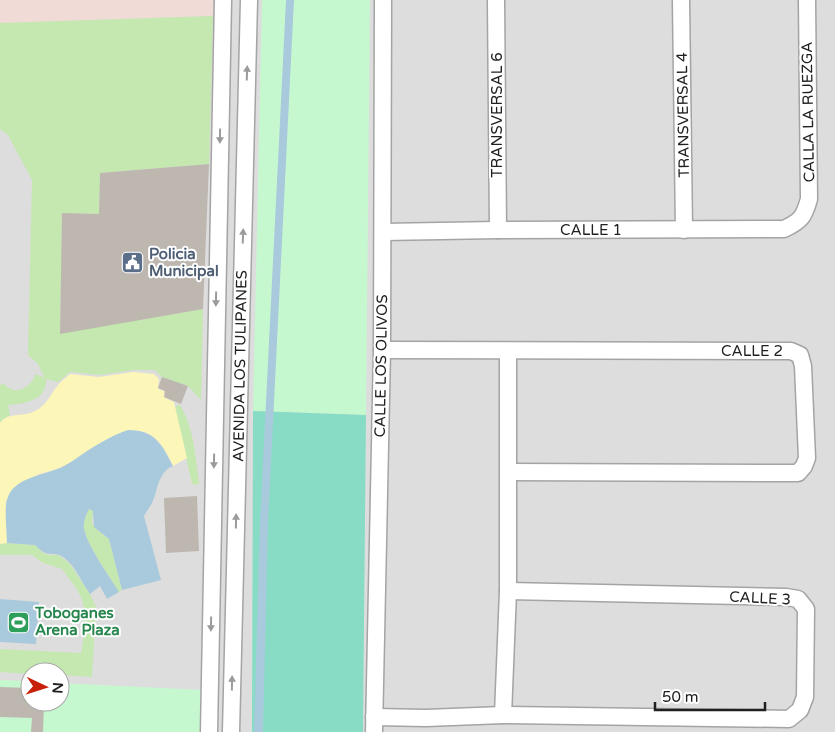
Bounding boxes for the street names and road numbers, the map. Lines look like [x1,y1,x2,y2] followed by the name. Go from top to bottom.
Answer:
[798,41,818,183] street label: CALLA LA RUEZGA
[488,52,506,178] street label: TRANSVERSAL 6
[673,52,693,178] street label: TRANSVERSAL 4
[560,221,622,239] street label: CALLE 1
[229,270,251,462] street label: AVENIDA LOS TULIPANES
[371,294,391,438] street label: CALLE LOS OLIVOS
[721,342,783,360] street label: CALLE 2
[729,587,791,609] street label: CALLE 3

